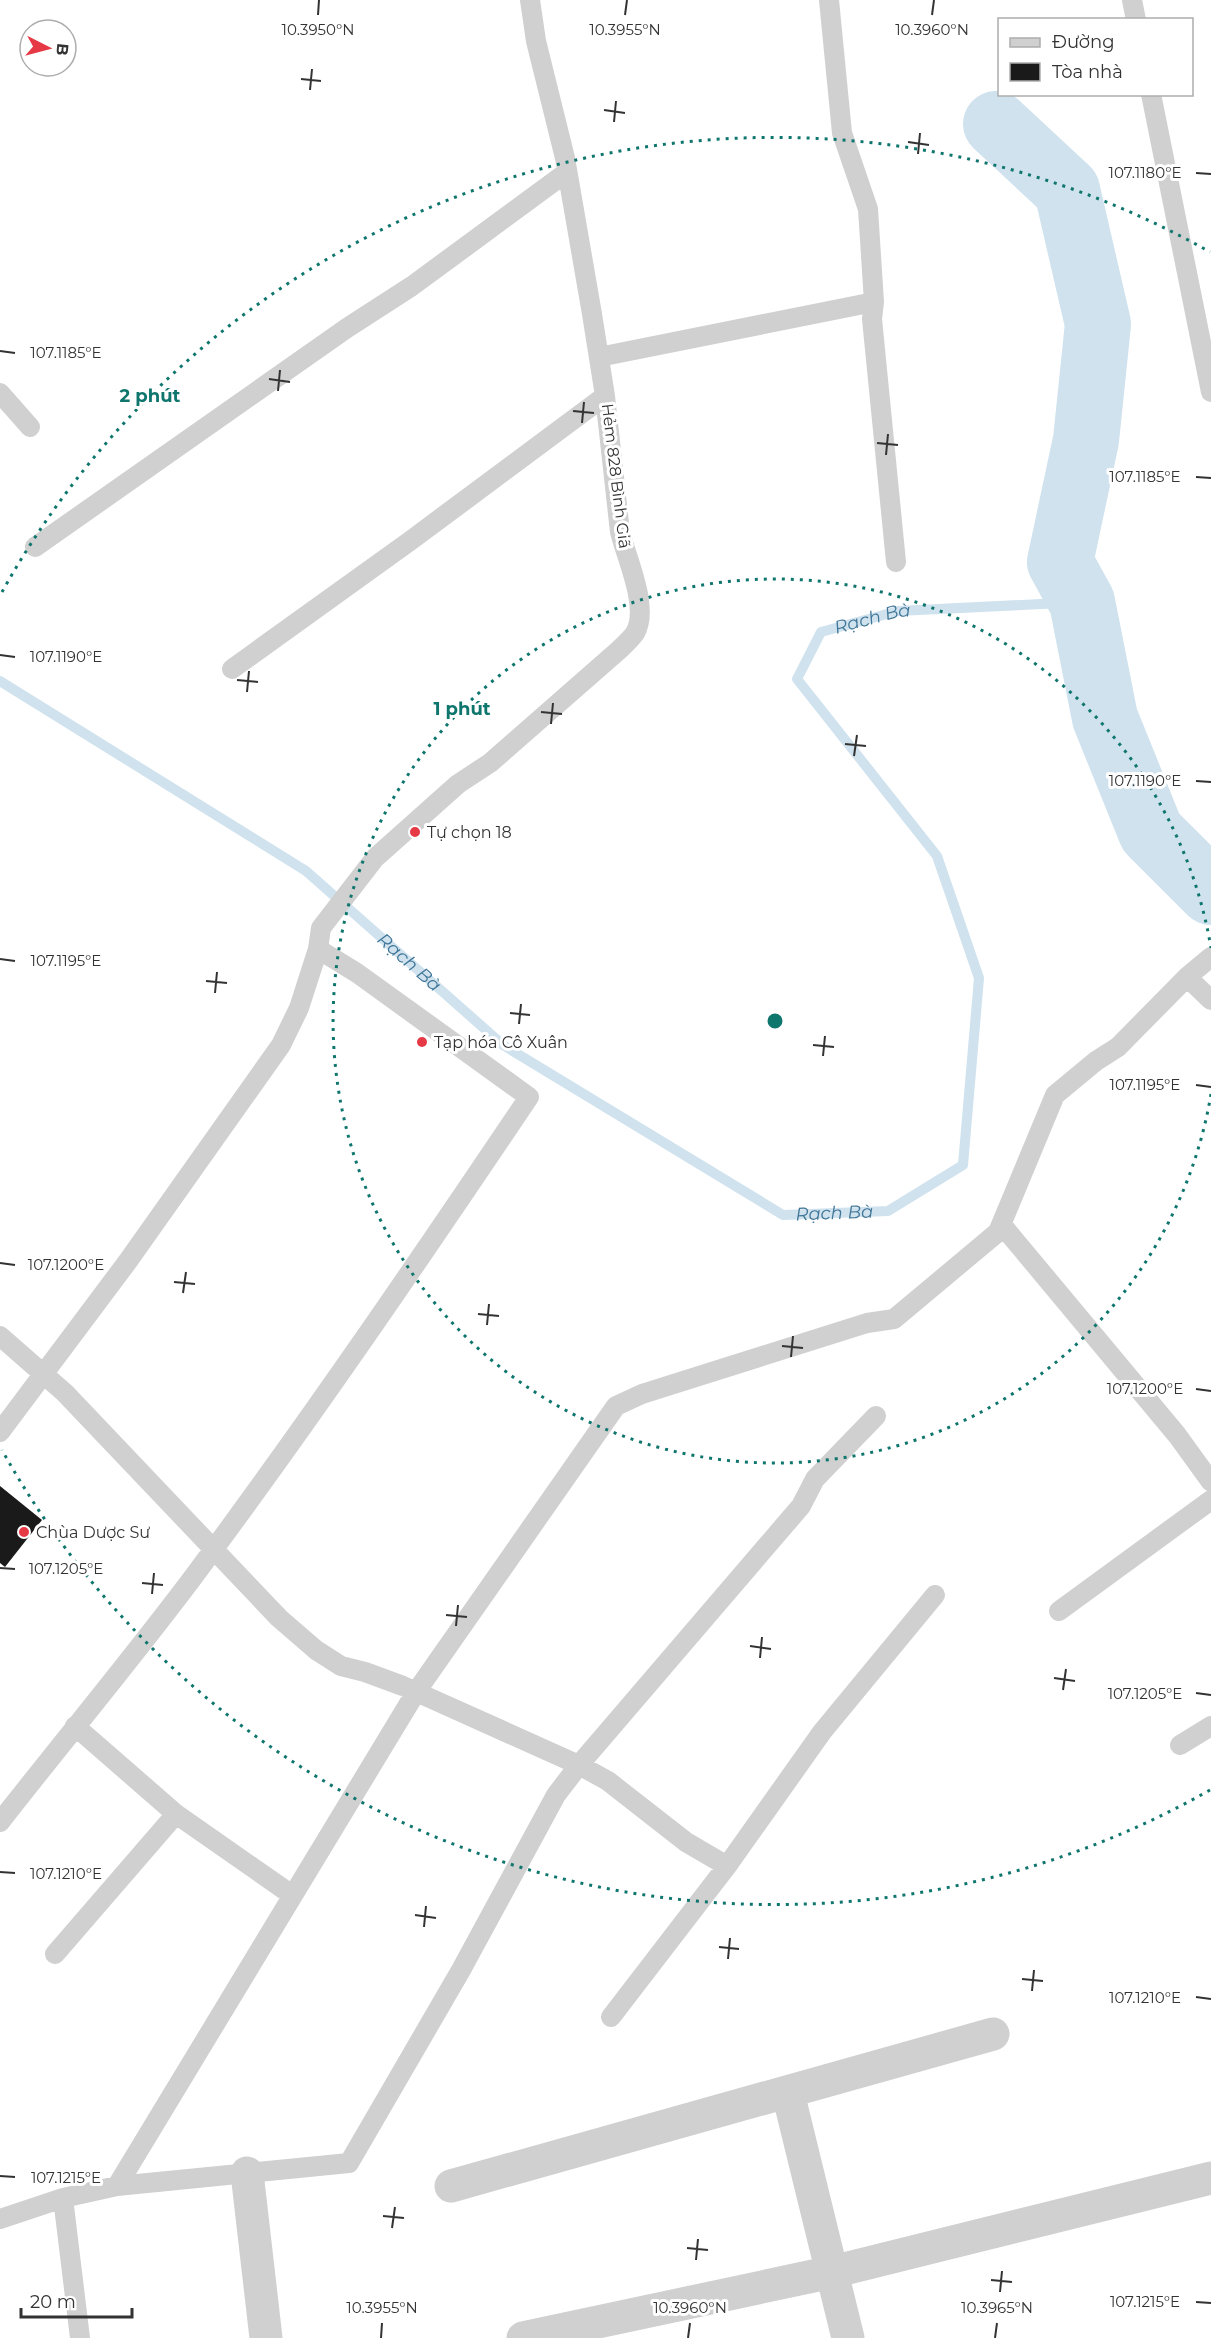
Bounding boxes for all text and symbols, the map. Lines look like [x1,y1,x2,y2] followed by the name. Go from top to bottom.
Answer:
[18,18,78,78] north arrow
[998,18,1193,96] legend
[281,20,355,39] text: 10.3950°N
[589,20,661,39] text: 10.3955°N
[895,20,969,39] text: 10.3960°N
[1052,31,1115,53] text: Đường
[52,42,73,57] text: B
[1052,61,1123,83] text: Tòa nhà
[1109,163,1181,182] text: 107.1180°E
[30,343,102,362] text: 107.1185°E
[120,385,181,407] text: 2 phút
[598,402,634,550] street label: Hẻm 828 Bình Giã
[1109,467,1181,486] text: 107.1185°E
[832,599,911,639] water label: Rạch Bà
[30,647,102,666] text: 107.1190°E
[433,698,491,720] text: 1 phút
[1109,771,1181,790] text: 107.1190°E
[427,823,512,842] place label: Tự chọn 18
[408,825,422,839] marker: Tự chọn 18
[373,928,446,996] water label: Rạch Bà
[31,951,101,970] text: 107.1195°E
[765,1011,785,1031] centre of rings
[434,1033,568,1052] place label: Tạp hóa Cô Xuân
[415,1035,429,1049] marker: Tạp hóa Cô Xuân
[1110,1075,1180,1094] text: 107.1195°E
[795,1201,874,1226] water label: Rạch Bà
[28,1255,104,1274] text: 107.1200°E
[1107,1379,1183,1398] text: 107.1200°E
[36,1523,150,1542] place label: Chùa Dược Sư
[17,1525,31,1539] marker: Chùa Dược Sư
[29,1559,103,1578] text: 107.1205°E
[1108,1684,1182,1703] text: 107.1205°E
[30,1864,102,1883] text: 107.1210°E
[1109,1988,1181,2007] text: 107.1210°E
[31,2168,101,2187] text: 107.1215°E
[21,2281,132,2319] scale bar
[30,2291,76,2313] text: 20 m
[1110,2292,1180,2311] text: 107.1215°E
[346,2298,418,2317] text: 10.3955°N
[653,2298,727,2317] text: 10.3960°N
[961,2298,1033,2317] text: 10.3965°N

